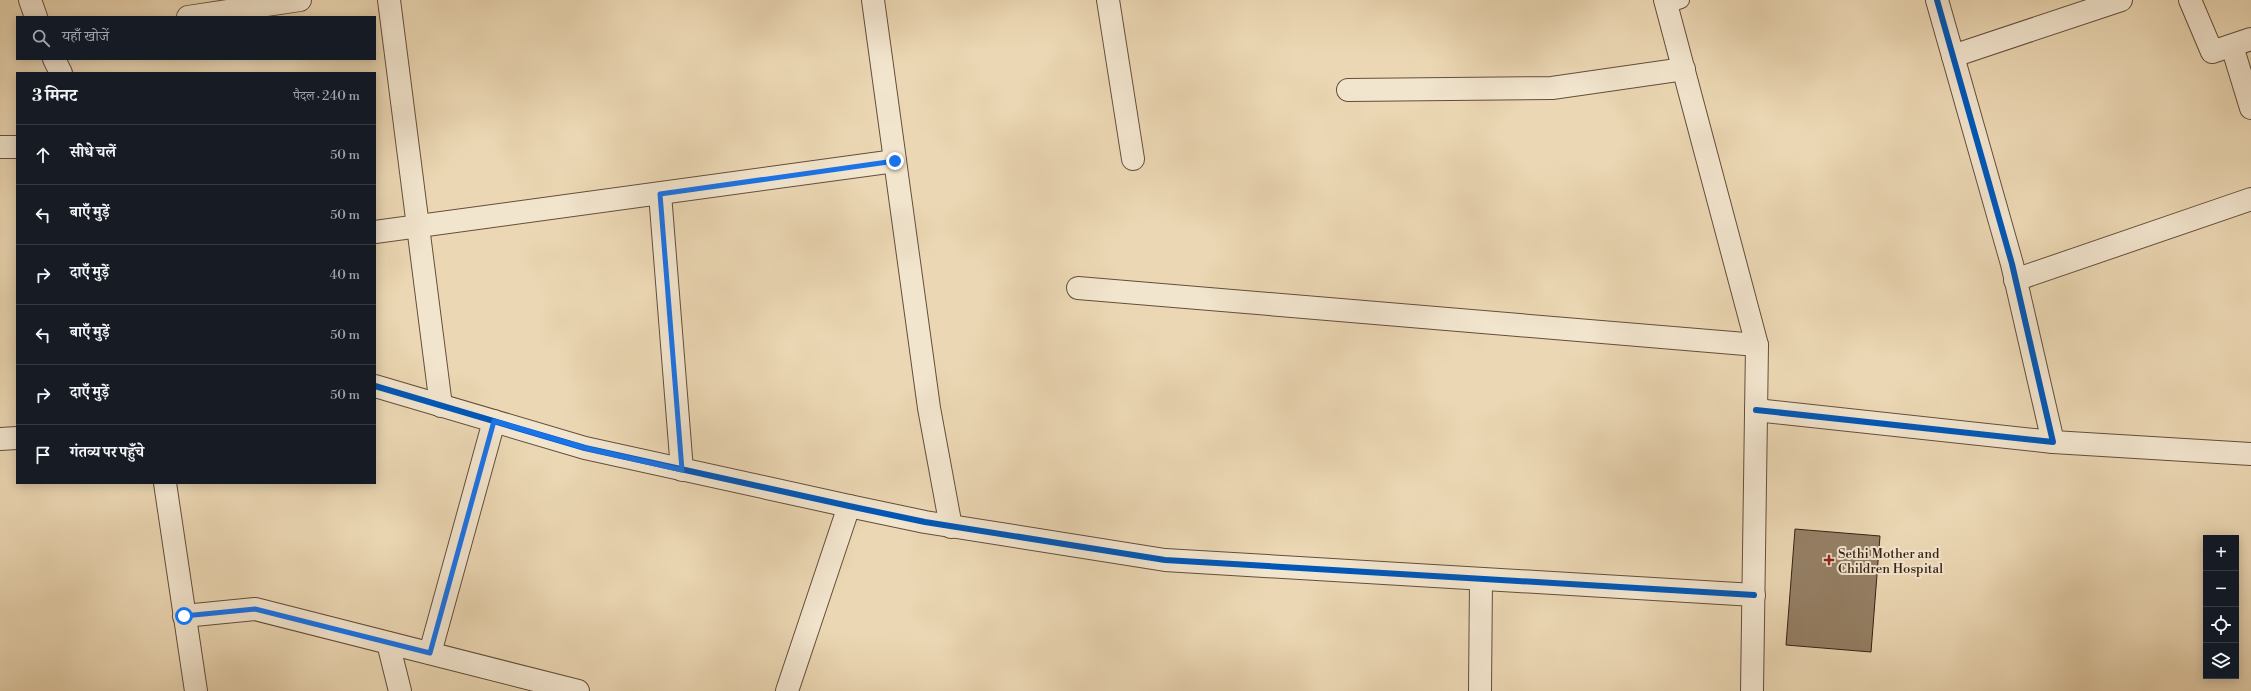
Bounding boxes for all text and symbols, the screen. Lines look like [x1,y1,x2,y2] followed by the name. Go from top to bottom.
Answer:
[16,16,376,60] search box
[30,27,52,49] icon: search
[62,27,109,46] text: यहाँ खोजें
[32,85,77,107] text: 3 मिनट
[293,88,360,104] text: पैदल · 240 m
[70,143,116,162] text: सीधे चलें
[32,144,54,166] icon: ahead
[330,147,360,163] text: 50 m
[886,152,904,170] route end
[70,203,110,222] text: बाएँ मुड़ें
[32,204,54,226] icon: left
[330,207,360,223] text: 50 m
[70,263,109,282] text: दाएँ मुड़ें
[32,264,54,286] icon: right
[330,267,360,283] text: 40 m
[70,323,110,342] text: बाएँ मुड़ें
[32,324,54,346] icon: left
[330,327,360,343] text: 50 m
[70,383,109,402] text: दाएँ मुड़ें
[32,384,54,406] icon: right
[330,387,360,403] text: 50 m
[70,443,144,462] text: गंतव्य पर पहुँचे
[32,444,54,466] icon: arrive
[2203,535,2239,679] map controls
[2203,535,2239,571] button: +
[1838,546,1943,577] place label: Sethi Mother and Children Hospital
[1823,554,1835,566] marker: Sethi Mother and Children Hospital
[2203,571,2239,607] button: −
[175,607,193,625] route start
[2203,607,2239,643] button: locate
[2203,643,2239,679] button: layers

